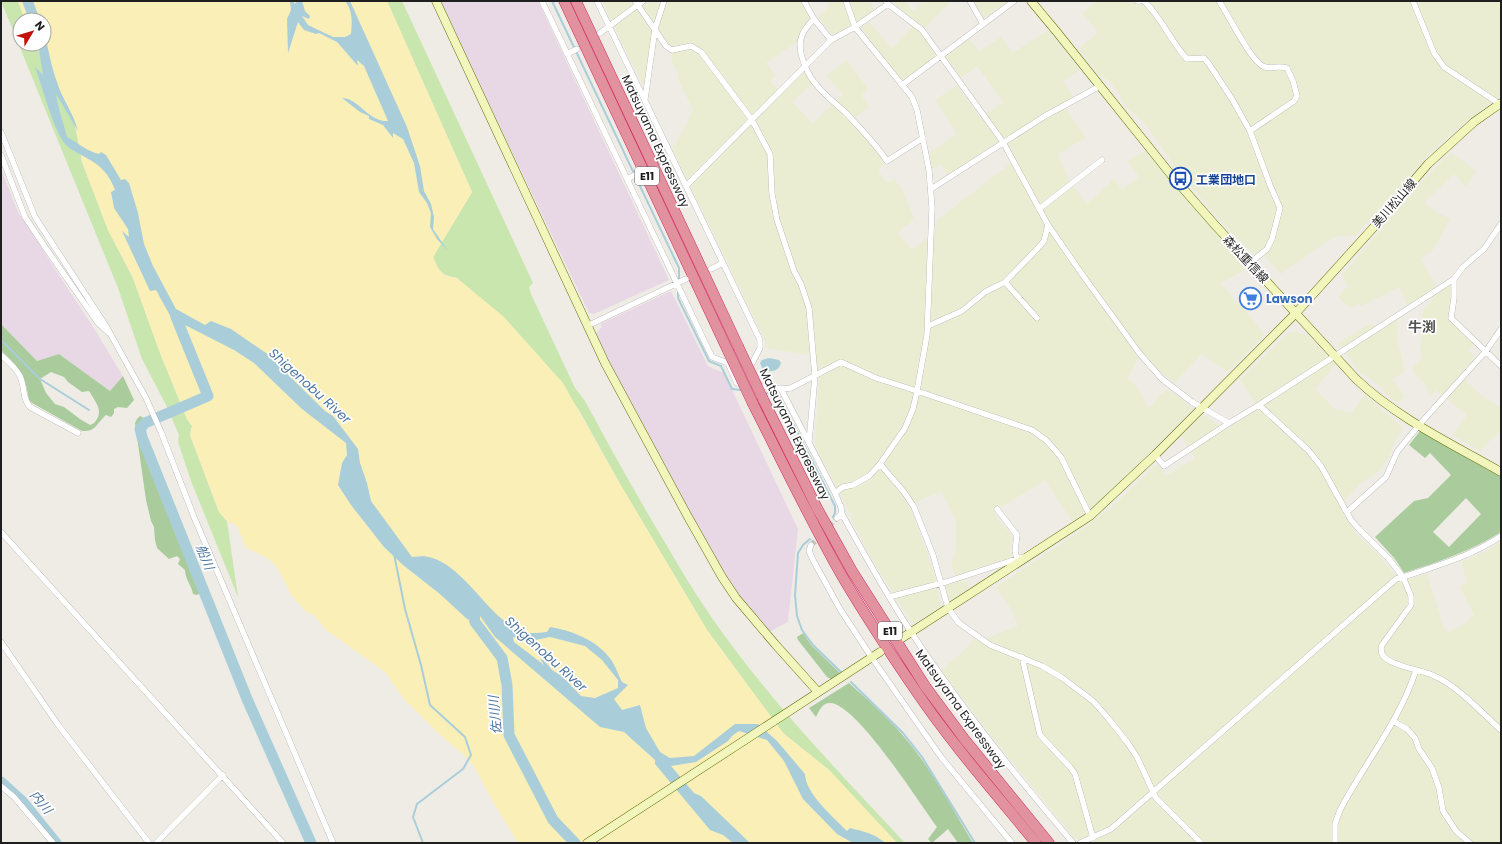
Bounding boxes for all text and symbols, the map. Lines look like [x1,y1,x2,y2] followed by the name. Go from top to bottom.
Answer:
[12,12,52,52] north arrow
[31,18,49,34] text: N
[618,72,694,210] street label: Matsuyama Expressway
[1168,166,1194,192] bus stop icon: 工業団地口
[635,167,659,185] road number: E11
[1196,171,1256,188] place label: 工業団地口
[1368,175,1420,231] street label: 美川松山線
[1219,231,1273,287] street label: 森松重信線
[1238,285,1264,311] supermarket icon: Lawson
[1266,290,1313,307] place label: Lawson
[1408,317,1436,337] district label: 牛渕
[265,344,356,429] water label: Shigenobu River
[756,365,834,503] street label: Matsuyama Expressway
[191,541,219,574] water label: 船川
[501,612,592,697] water label: Shigenobu River
[878,622,902,640] road number: E11
[912,646,1010,773] street label: Matsuyama Expressway
[484,693,506,735] water label: 佐川川
[25,786,58,820] water label: 内川

